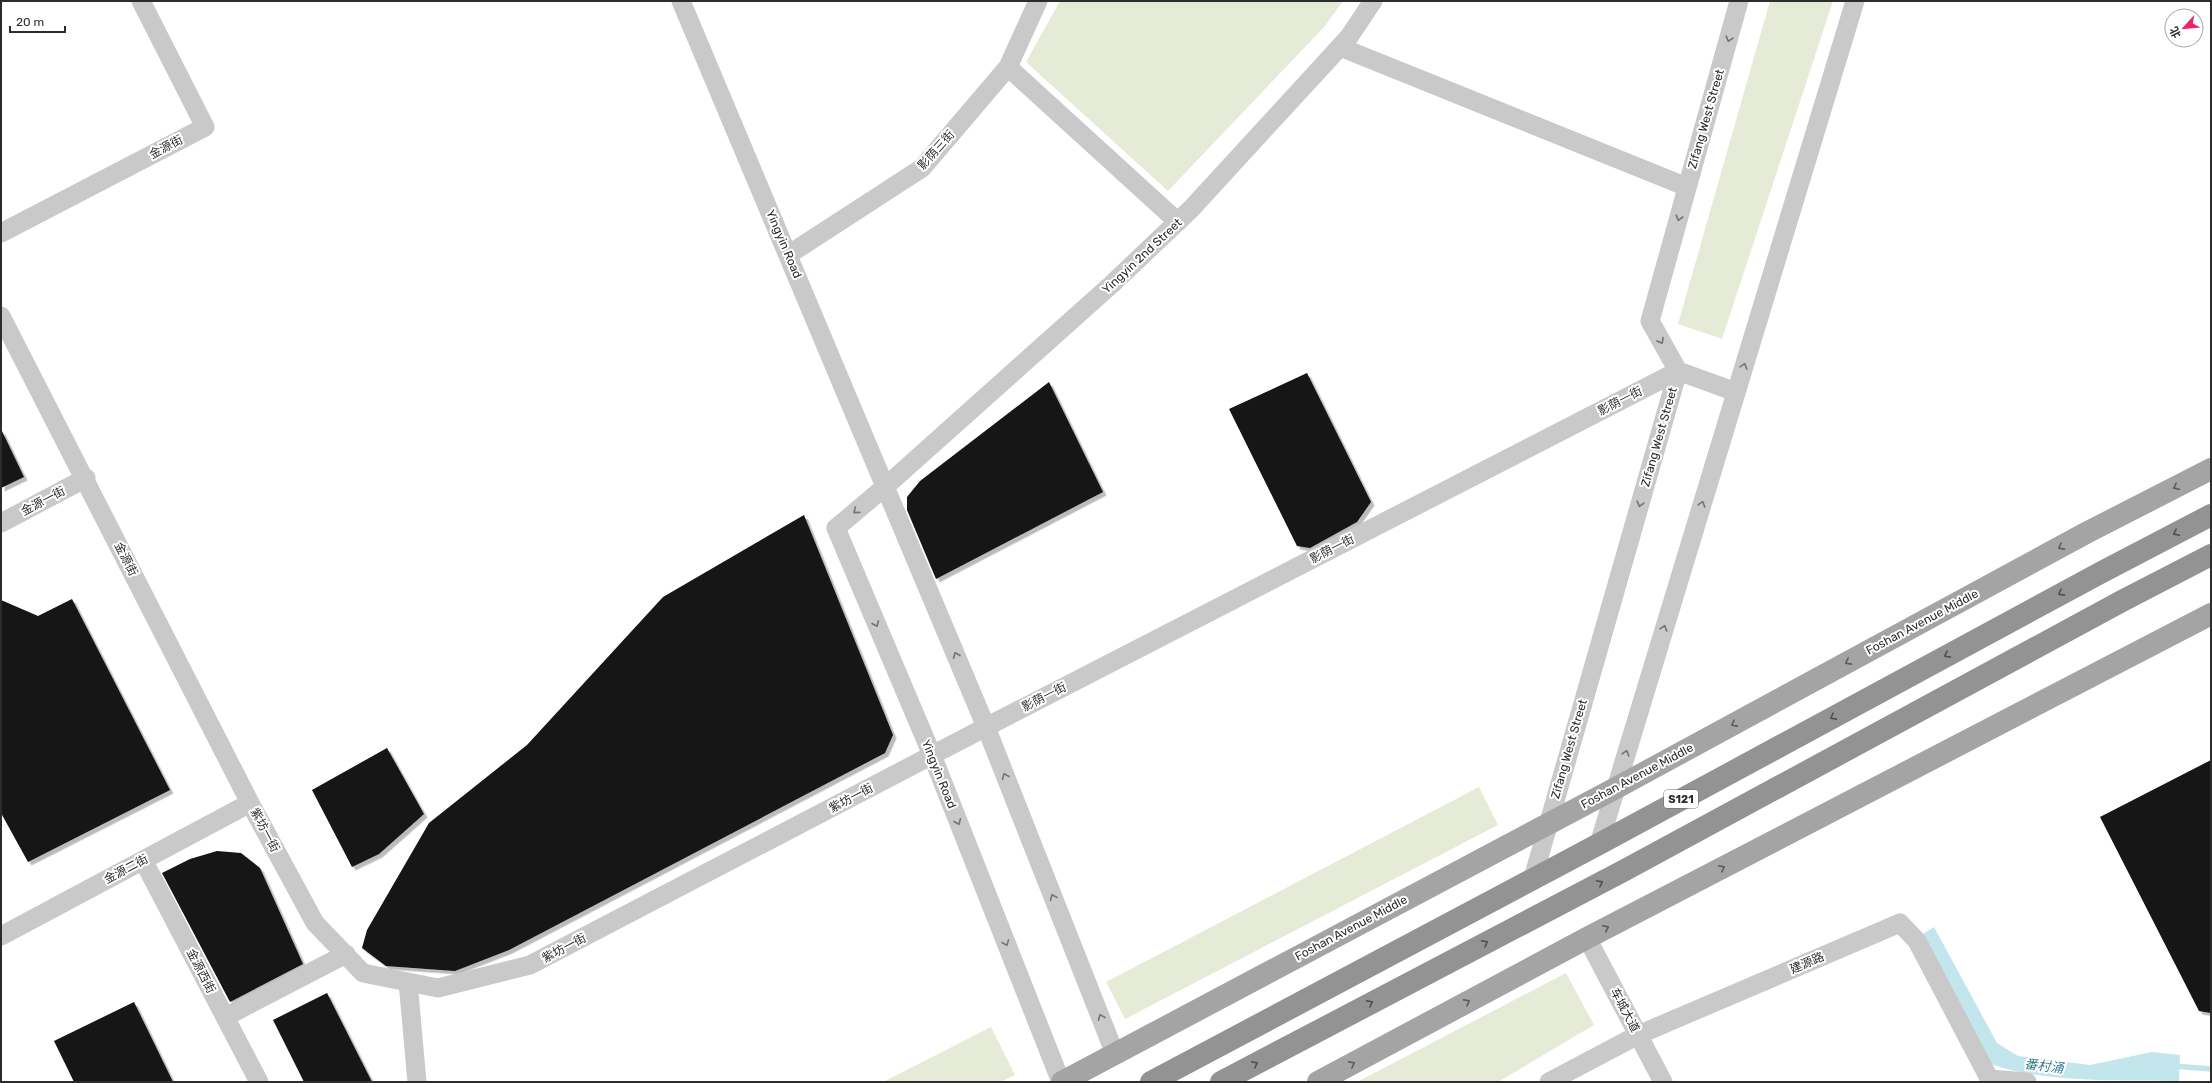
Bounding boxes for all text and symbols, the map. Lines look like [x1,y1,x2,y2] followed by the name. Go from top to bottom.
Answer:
[10,8,65,34] scale bar
[2164,8,2204,48] north arrow
[16,15,44,29] text: 20 m
[2167,24,2184,40] text: 北
[1725,35,1734,42] one-way arrow
[1685,67,1727,170] street label: Zifang West Street
[915,127,957,173] street label: 影荫三街
[147,132,185,162] street label: 金源街
[763,208,805,280] street label: Yingyin Road
[1675,214,1684,221] one-way arrow
[1099,215,1185,296] street label: Yingyin 2nd Street
[1657,337,1664,344] one-way arrow
[1739,363,1748,370] one-way arrow
[1595,384,1645,418] street label: 影荫一街
[1638,385,1680,488] street label: Zifang West Street
[2173,482,2181,490] one-way arrow
[19,484,67,518] street label: 金源一街
[1636,500,1645,507] one-way arrow
[1697,501,1706,508] one-way arrow
[853,507,861,514] one-way arrow
[2173,528,2181,536] one-way arrow
[1307,532,1357,566] street label: 影荫一街
[112,540,140,578] street label: 金源街
[2058,542,2065,549] one-way arrow
[1864,586,1981,658] street label: Foshan Avenue Middle
[2058,589,2065,596] one-way arrow
[872,620,880,627] one-way arrow
[1659,625,1668,632] one-way arrow
[1944,651,1951,658] one-way arrow
[953,652,961,660] one-way arrow
[1845,657,1852,665] one-way arrow
[1019,680,1069,714] street label: 影荫一街
[1548,697,1590,800] street label: Zifang West Street
[1829,712,1837,720] one-way arrow
[1731,719,1738,727] one-way arrow
[919,738,959,810] street label: Yingyin Road
[1579,740,1696,812] street label: Foshan Avenue Middle
[1622,749,1630,756] one-way arrow
[1002,772,1010,780] one-way arrow
[827,781,875,815] street label: 紫坊一街
[1664,790,1698,808] road number: S121
[248,806,282,854] street label: 紫坊一街
[953,818,961,825] one-way arrow
[102,852,150,886] street label: 金源二街
[1717,865,1725,873] one-way arrow
[1596,880,1604,887] one-way arrow
[1293,892,1410,964] street label: Foshan Avenue Middle
[1050,893,1058,901] one-way arrow
[1602,925,1609,933] one-way arrow
[540,931,588,965] street label: 紫坊一街
[1001,939,1009,946] one-way arrow
[1481,940,1488,947] one-way arrow
[184,946,218,996] street label: 金源西街
[1788,950,1826,976] street label: 建源路
[1608,986,1642,1034] street label: 车城大道
[1366,1000,1373,1008] one-way arrow
[1463,1000,1470,1007] one-way arrow
[1098,1014,1106,1022] one-way arrow
[2024,1056,2066,1076] water label: 番村涌
[1251,1061,1258,1069] one-way arrow
[1348,1061,1355,1068] one-way arrow

